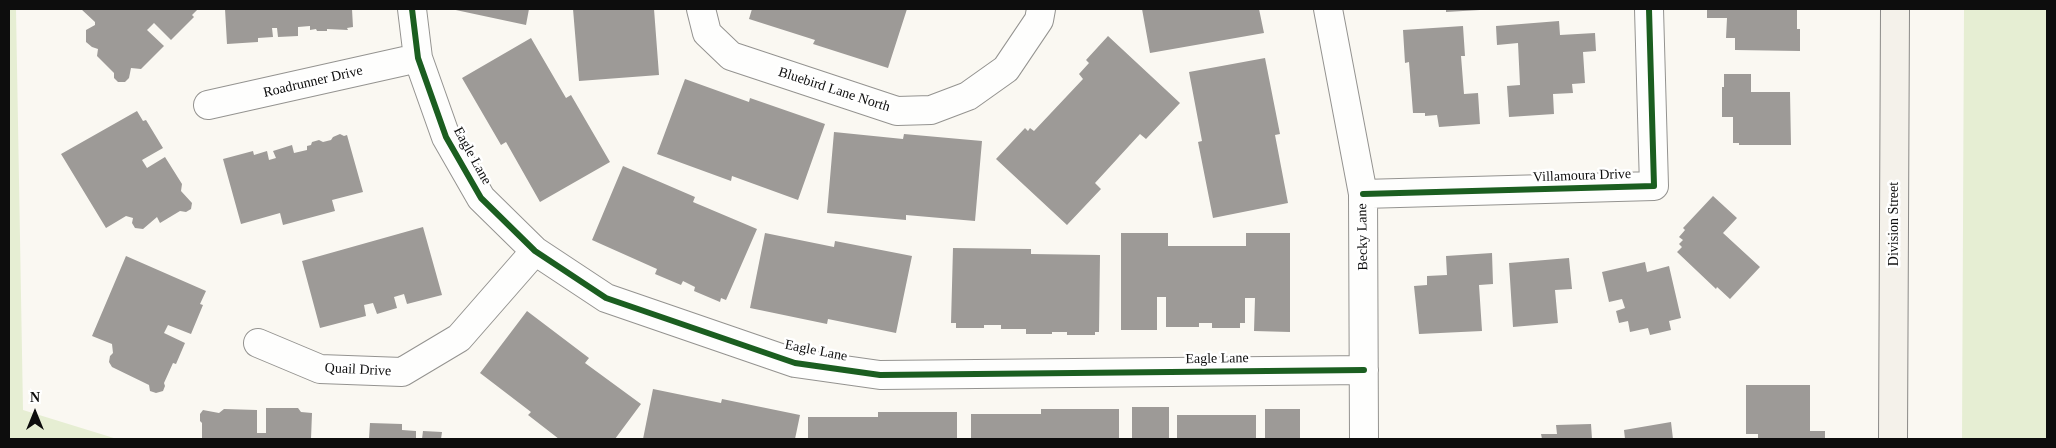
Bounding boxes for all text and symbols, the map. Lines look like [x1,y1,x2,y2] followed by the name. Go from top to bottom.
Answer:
[262,62,364,102] street label: Roadrunner Drive
[776,64,892,116] street label: Bluebird Lane North
[449,124,495,188] street label: Eagle Lane
[1533,166,1631,186] street label: Villamoura Drive
[1886,182,1902,266] street label: Division Street
[1354,203,1372,271] street label: Becky Lane
[783,337,849,365] street label: Eagle Lane
[1185,350,1249,368] street label: Eagle Lane
[324,360,392,380] street label: Quail Drive
[10,388,60,438] north arrow
[30,390,40,405] text: N

